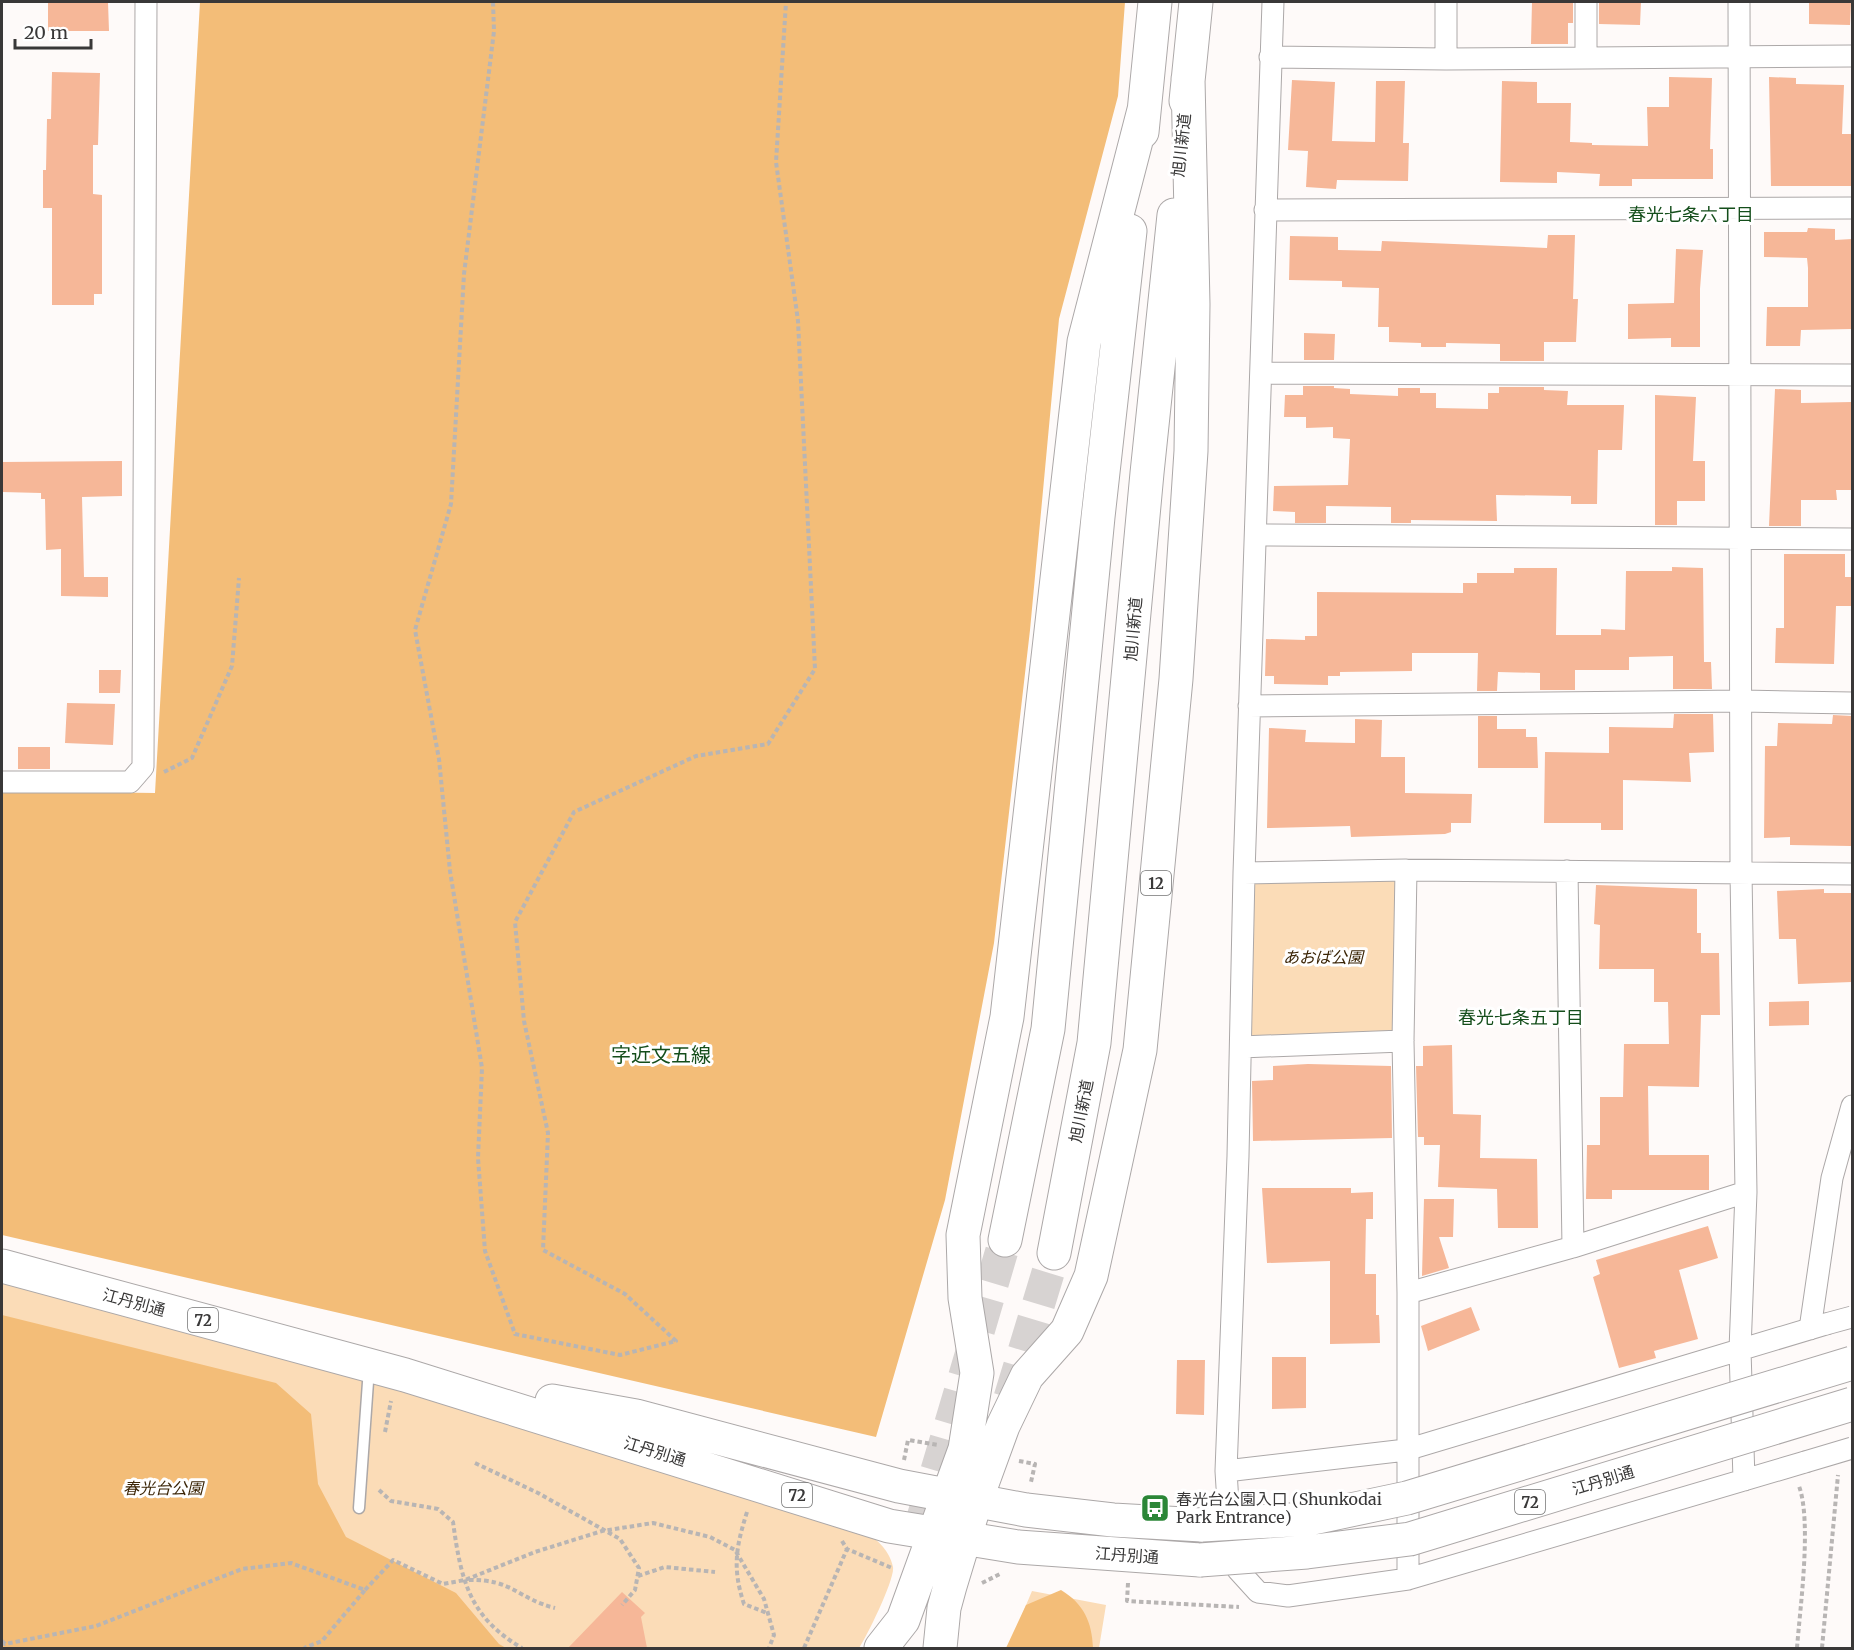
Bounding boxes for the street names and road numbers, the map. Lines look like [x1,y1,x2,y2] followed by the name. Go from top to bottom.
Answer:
[1168,112,1194,178] street label: 旭川新道
[1120,596,1146,662] street label: 旭川新道
[1141,871,1171,895] road number: 12
[1065,1078,1097,1144] street label: 旭川新道
[100,1284,168,1320] street label: 江丹別通
[188,1308,218,1332] road number: 72
[621,1432,689,1470] street label: 江丹別通
[1569,1461,1637,1499] street label: 江丹別通
[782,1483,812,1507] road number: 72
[1515,1490,1545,1514] road number: 72
[1094,1543,1160,1567] street label: 江丹別通

